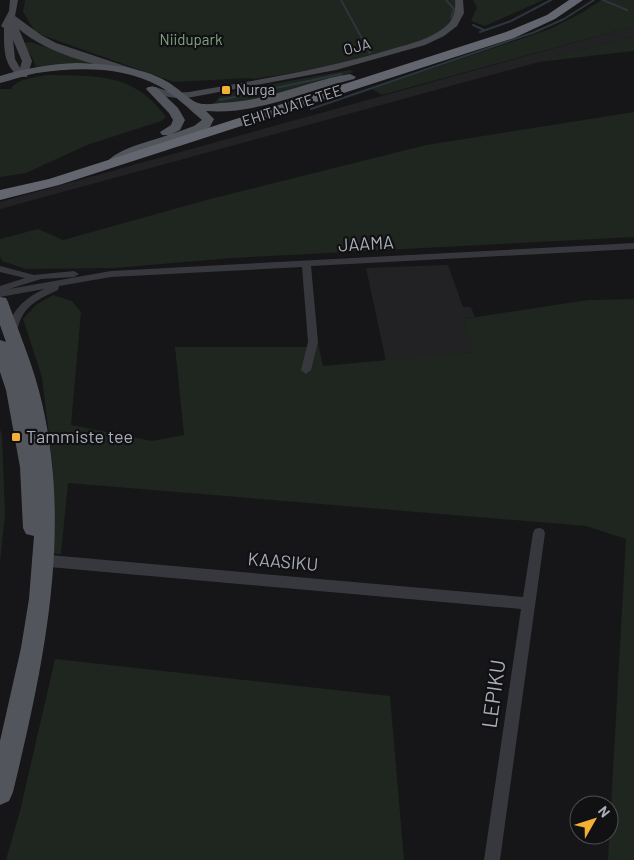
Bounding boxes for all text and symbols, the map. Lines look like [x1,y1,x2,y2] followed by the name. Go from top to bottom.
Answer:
[160,30,223,48] park label: Niidupark
[341,34,372,58] street label: OJA
[236,80,275,98] place label: Nurga
[240,80,344,130] street label: EHITAJATE TEE
[220,84,232,96] marker: Nurga
[337,231,395,255] street label: JAAMA
[26,425,133,447] place label: Tammiste tee
[10,431,22,443] marker: Tammiste tee
[247,547,319,575] street label: KAASIKU
[475,658,510,730] street label: LEPIKU
[569,795,619,845] north arrow
[595,803,614,820] text: N

